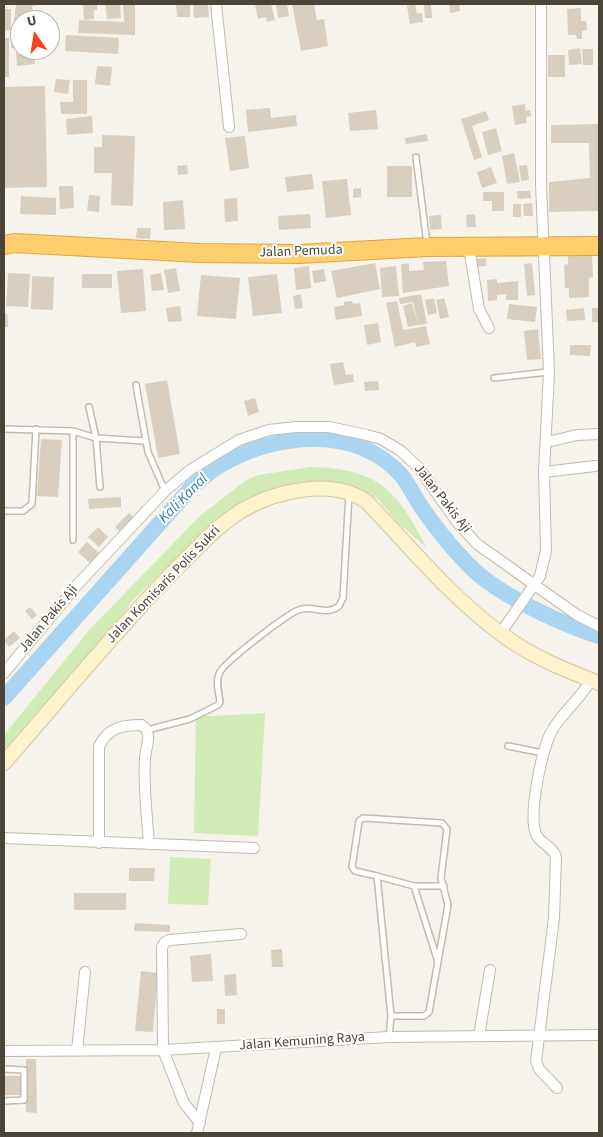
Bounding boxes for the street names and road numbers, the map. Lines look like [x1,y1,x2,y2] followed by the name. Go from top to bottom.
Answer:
[259,242,343,262] street label: Jalan Pemuda
[410,461,474,537] street label: Jalan Pakis Aji
[104,523,224,647] street label: Jalan Komisaris Polis Sukri
[16,582,82,656] street label: Jalan Pakis Aji
[239,1029,365,1055] street label: Jalan Kemuning Raya

